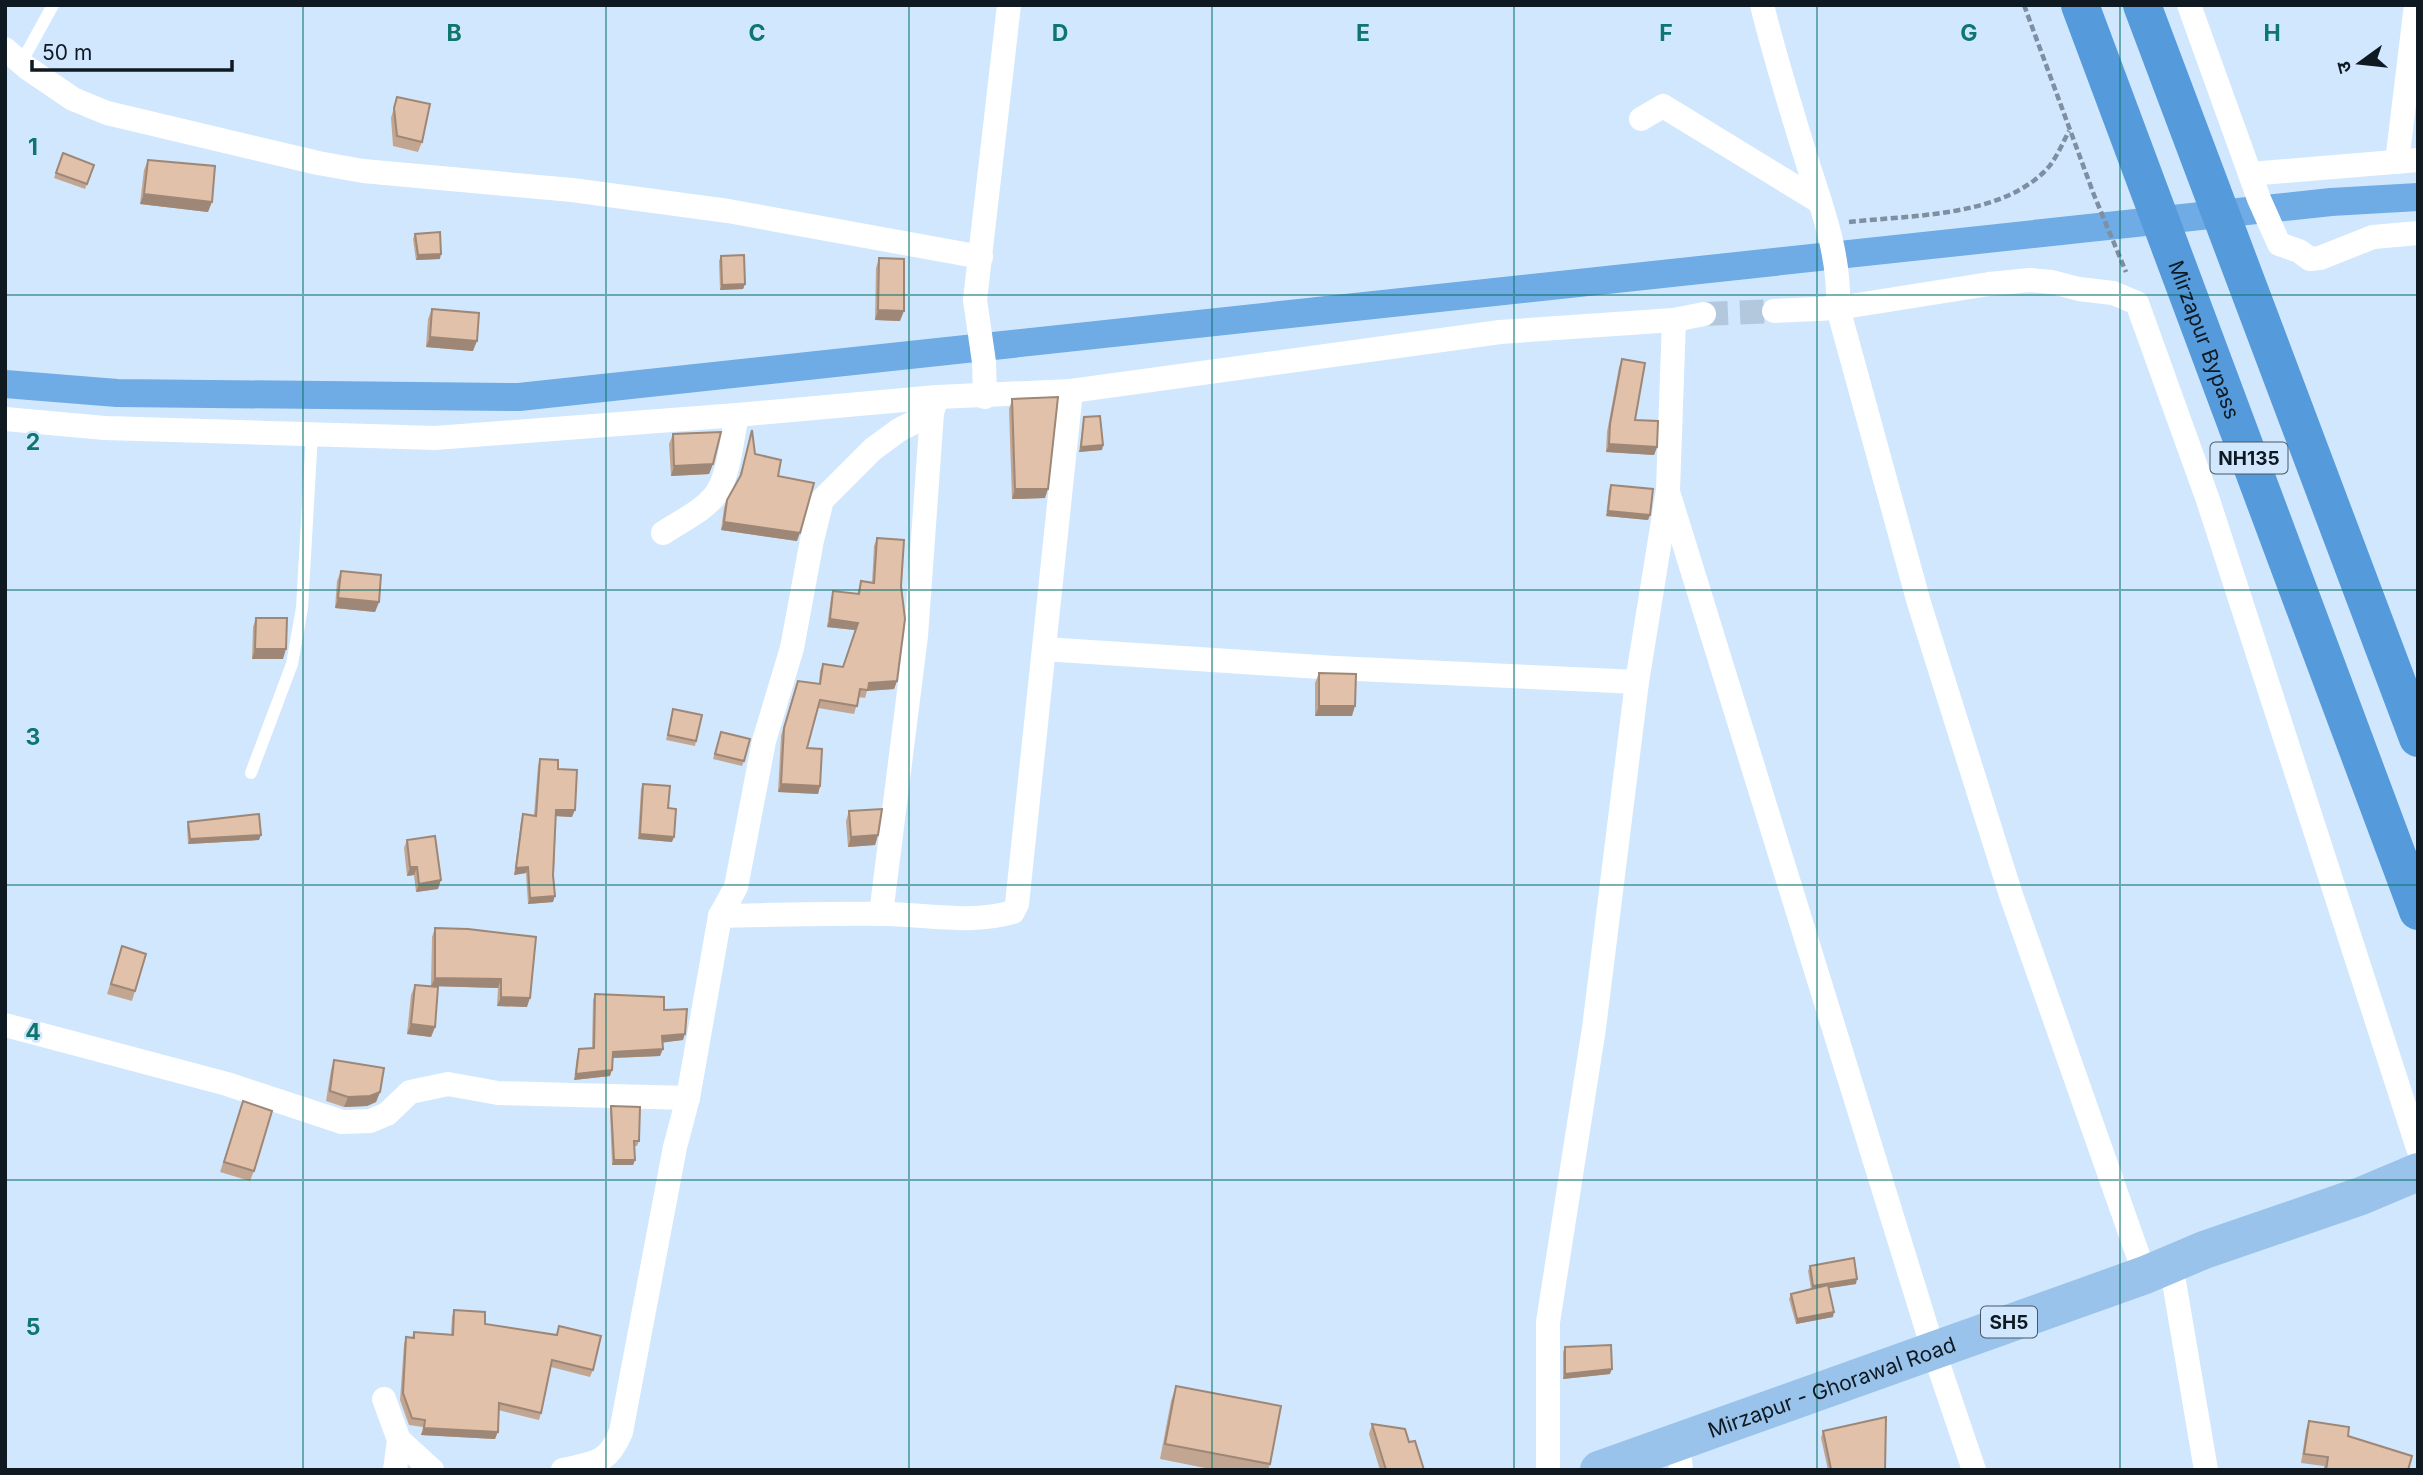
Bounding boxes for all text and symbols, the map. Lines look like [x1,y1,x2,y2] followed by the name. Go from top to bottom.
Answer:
[446,19,462,47] text: B
[748,19,766,47] text: C
[1052,19,1068,47] text: D
[1356,19,1370,47] text: E
[1659,19,1673,47] text: F
[1960,19,1978,47] text: G
[2263,19,2281,47] text: H
[32,28,231,72] scale bar
[2325,28,2395,98] north arrow
[42,40,92,65] text: 50 m
[2331,58,2357,76] text: उ
[28,133,38,161] text: 1
[2164,257,2246,422] street label: Mirzapur Bypass
[26,428,40,456] text: 2
[2210,442,2288,474] road number: NH135
[26,723,40,751] text: 3
[25,1018,41,1046] text: 4
[1981,1306,2037,1338] road number: SH5
[26,1313,40,1341] text: 5
[1704,1331,1959,1443] street label: Mirzapur - Ghorawal Road

